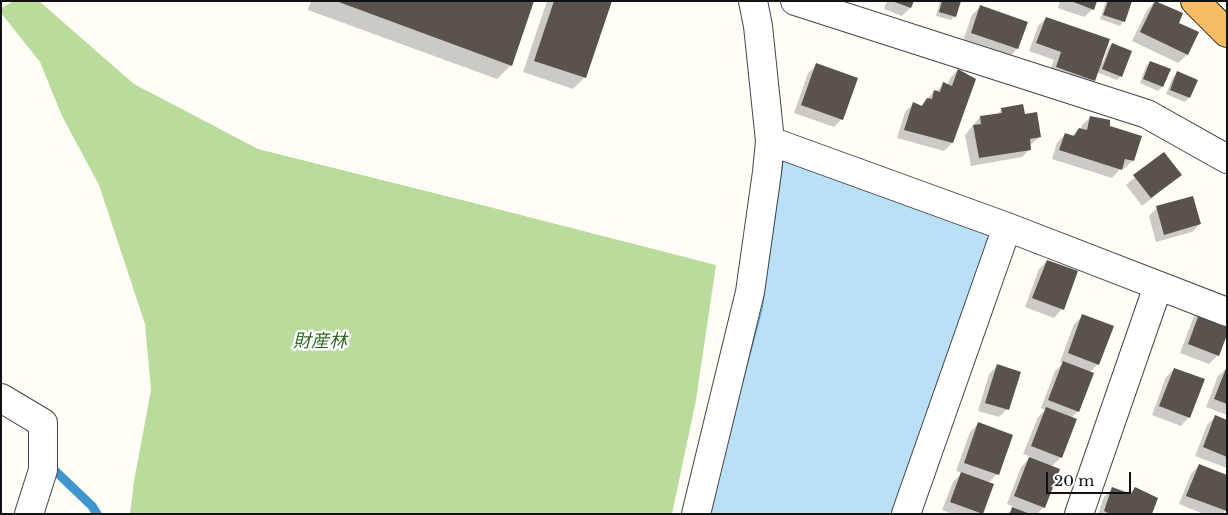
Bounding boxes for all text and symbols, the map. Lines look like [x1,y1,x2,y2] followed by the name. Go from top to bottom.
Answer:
[293,331,347,353] park label: 財産林
[1048,462,1133,494] scale bar
[1054,471,1094,490] text: 20 m

